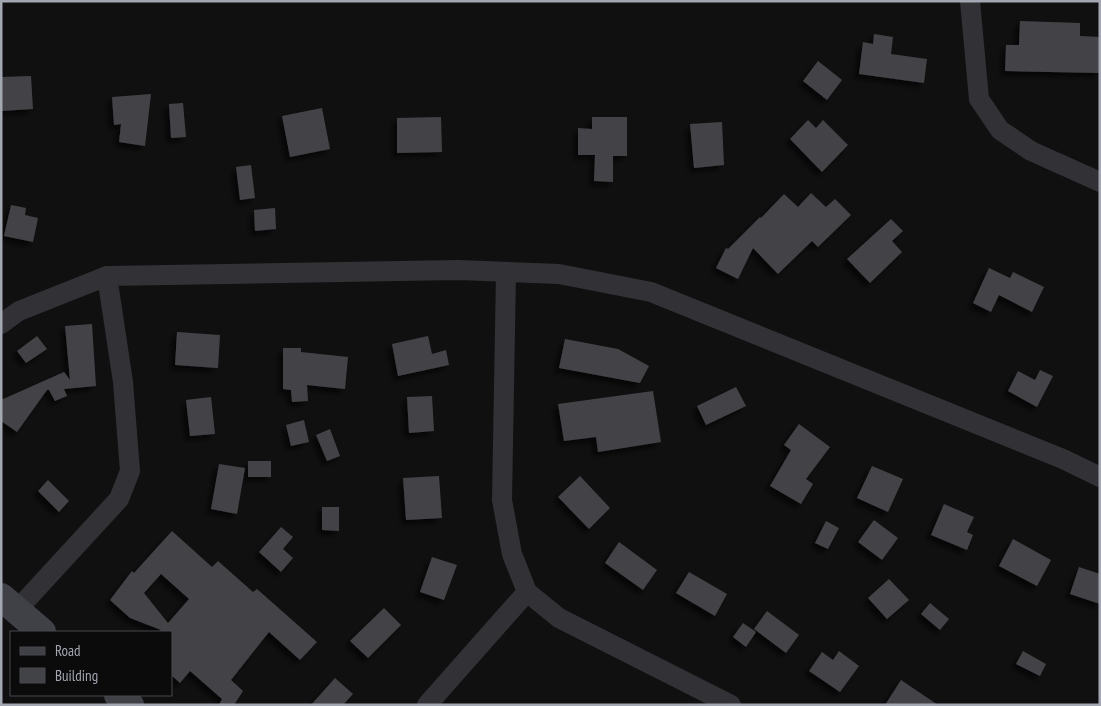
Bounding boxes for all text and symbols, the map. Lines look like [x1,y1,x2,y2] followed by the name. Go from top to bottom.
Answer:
[10,631,172,696] legend
[55,641,81,660] text: Road
[55,666,98,685] text: Building

